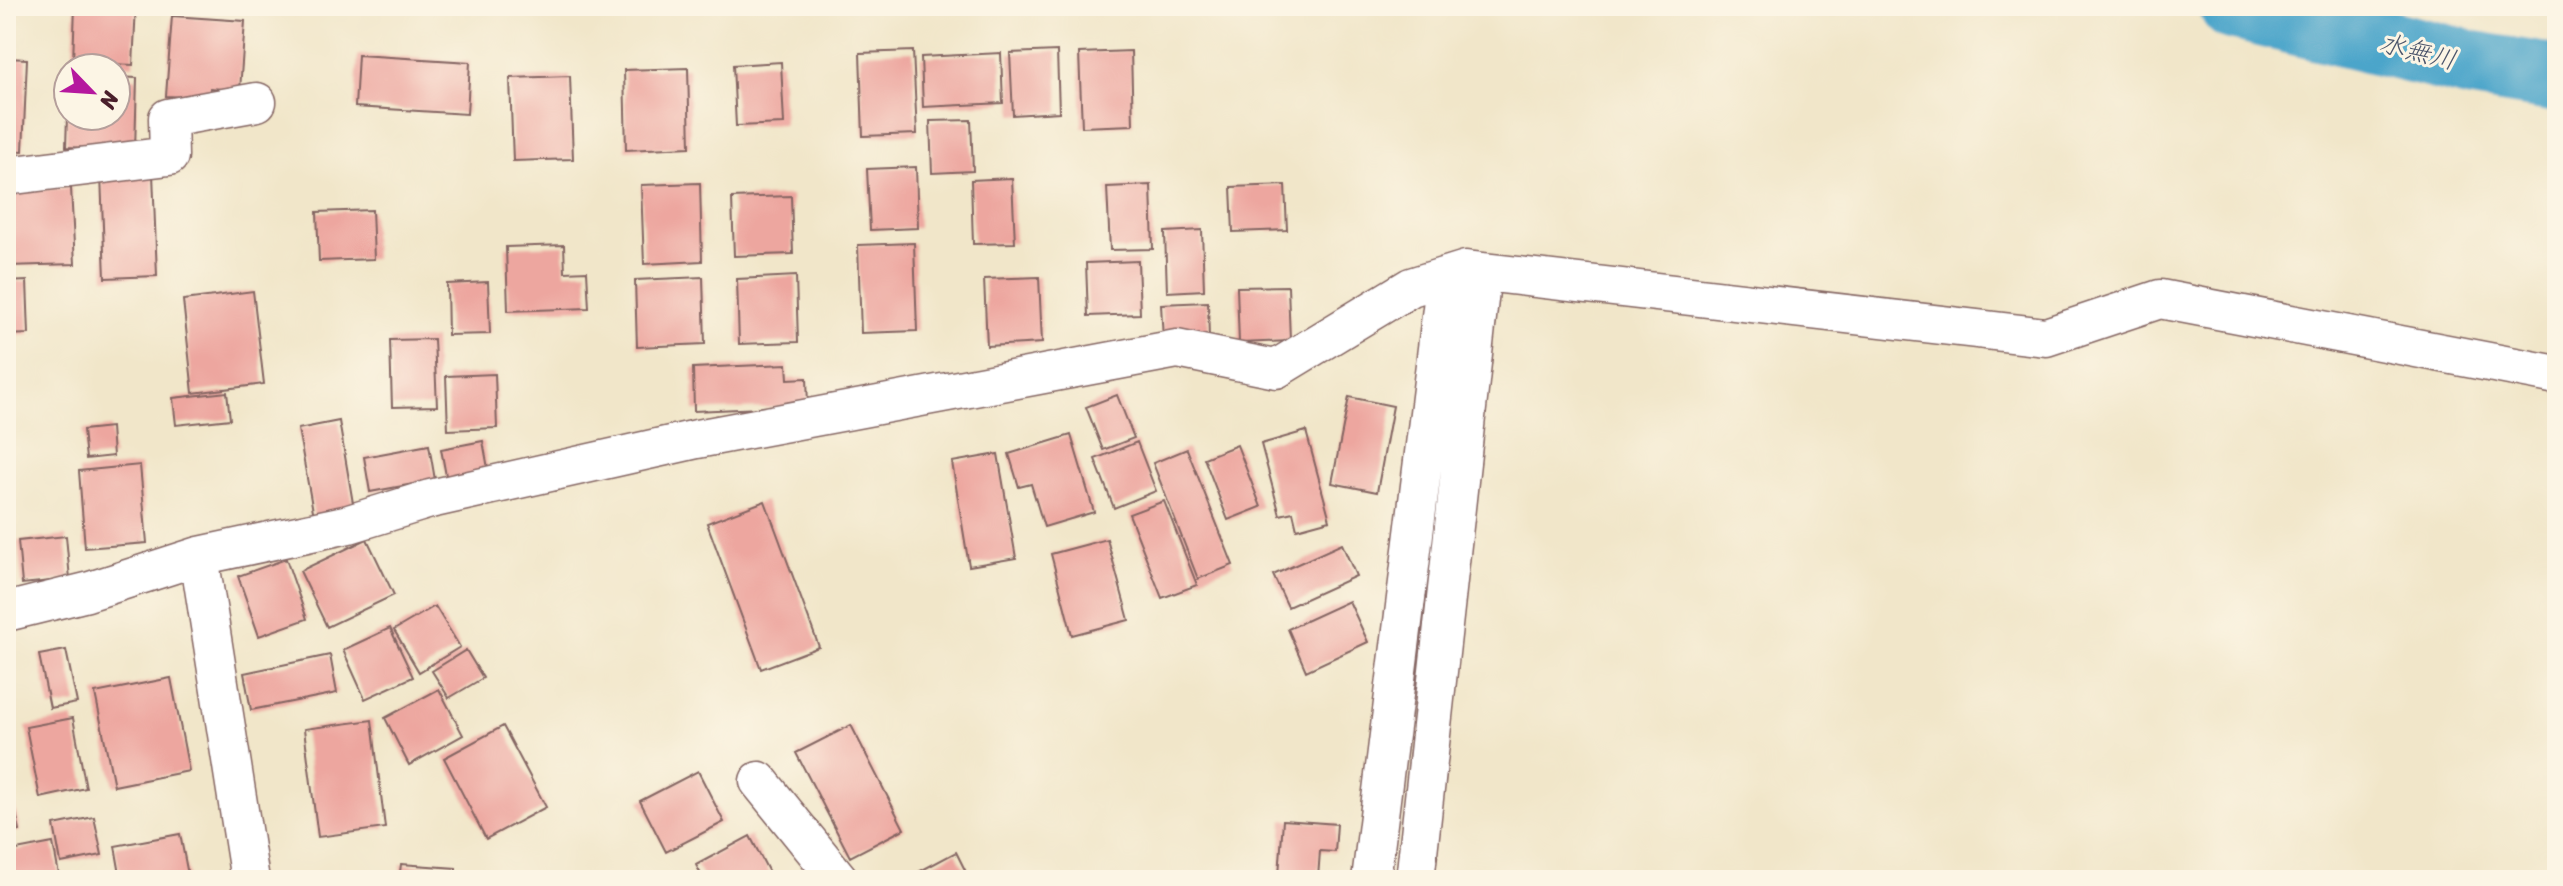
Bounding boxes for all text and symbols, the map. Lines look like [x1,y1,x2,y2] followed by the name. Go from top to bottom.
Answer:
[2375,19,2461,83] water label: 水無川
[52,52,132,132] north arrow
[88,84,131,116] text: N

